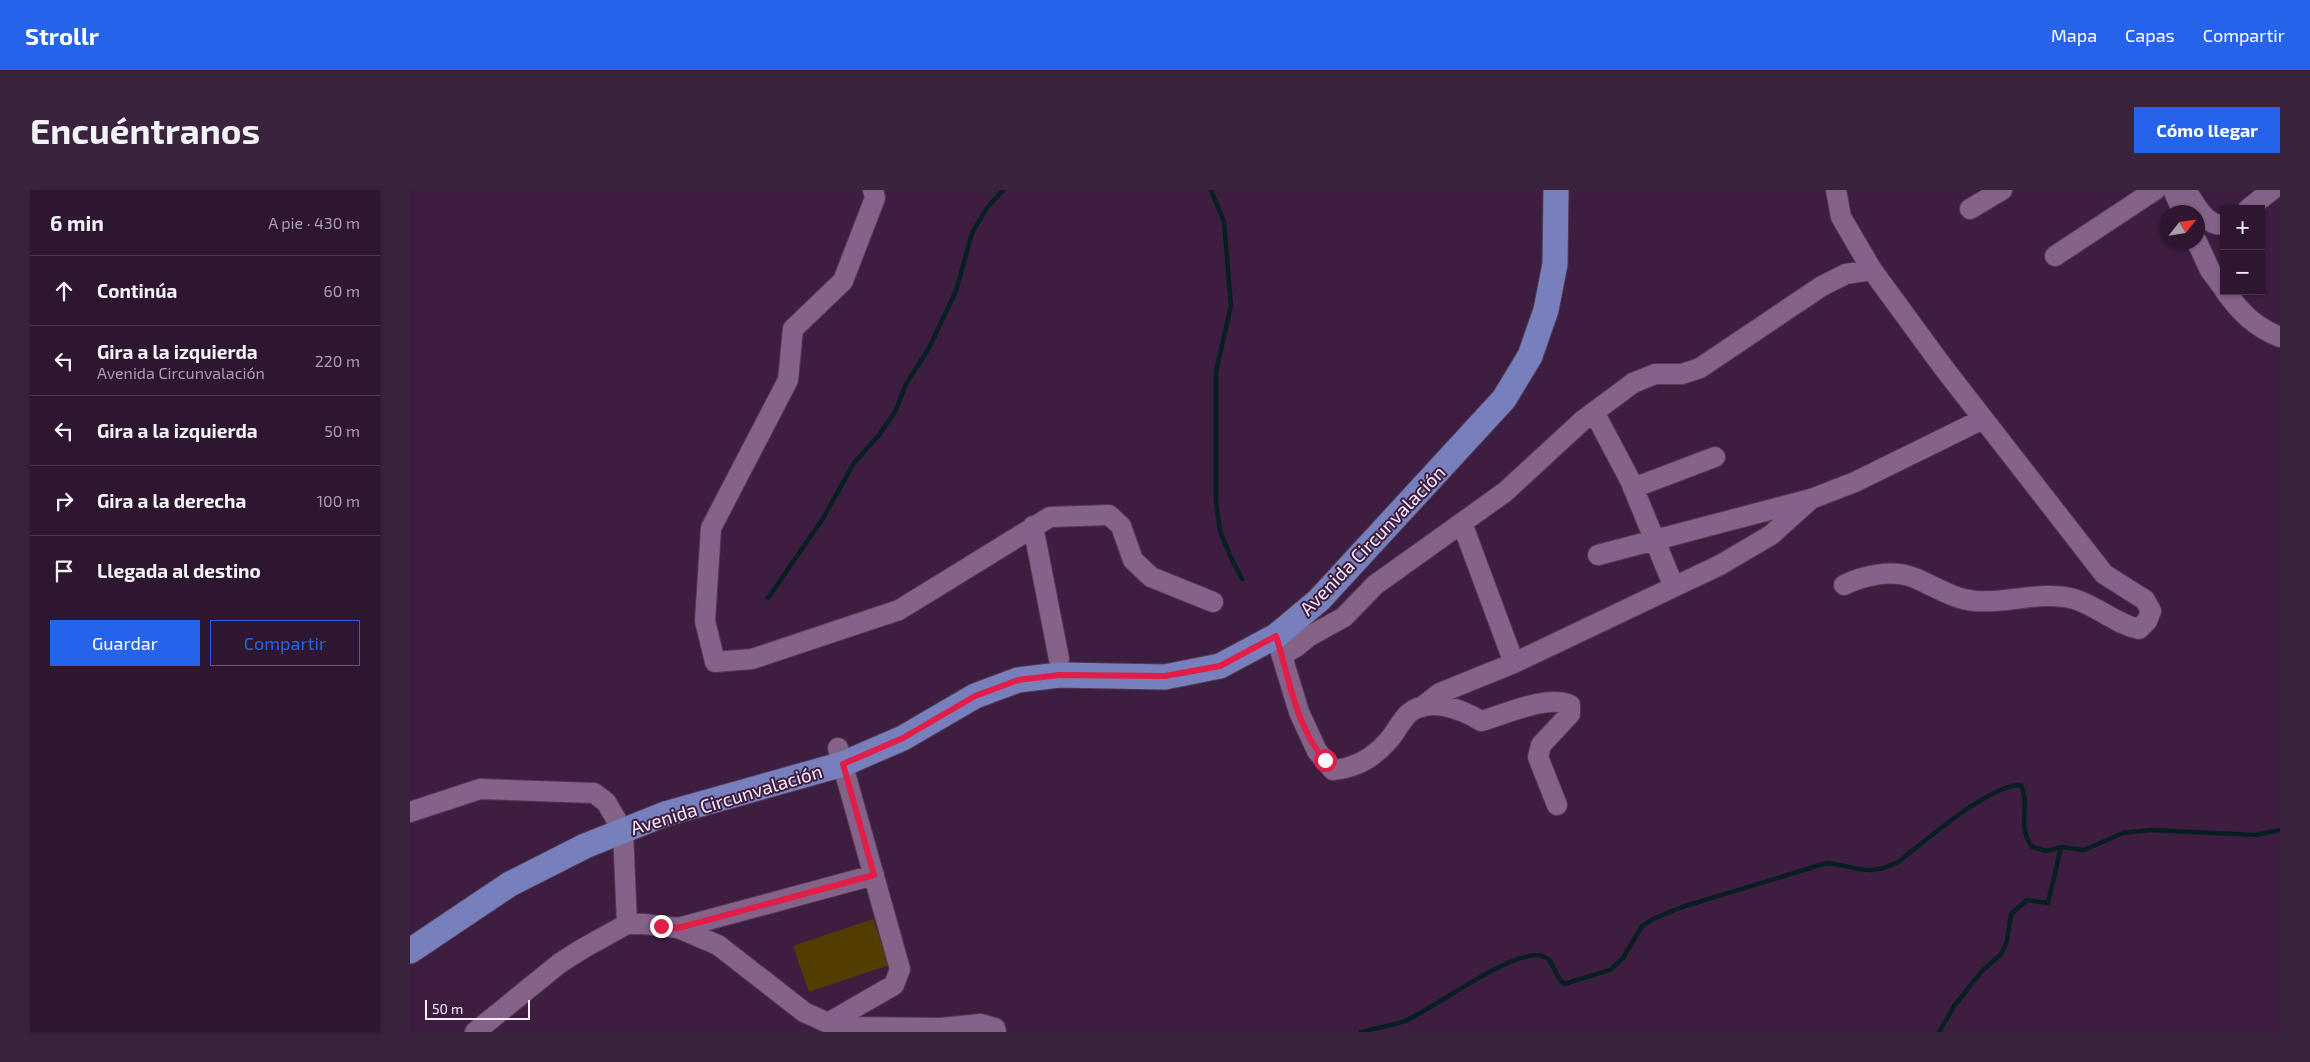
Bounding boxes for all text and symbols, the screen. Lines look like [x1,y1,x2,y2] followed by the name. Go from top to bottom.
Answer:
[25,21,99,50] text: Strollr
[2051,24,2097,46] text: Mapa
[2125,24,2175,46] text: Capas
[2203,24,2285,46] text: Compartir
[2134,107,2280,153] button: Cómo llegar
[30,109,260,151] text: Encuéntranos
[2160,205,2205,250] north arrow
[2220,205,2265,295] map controls
[2220,205,2265,250] button: +
[50,210,104,235] text: 6 min
[268,213,360,232] text: A pie · 430 m
[2220,250,2265,295] button: −
[50,277,78,305] icon: ahead
[97,279,177,302] text: Continúa
[324,281,360,300] text: 60 m
[97,340,258,363] text: Gira a la izquierda
[50,347,78,375] icon: left
[315,351,360,370] text: 220 m
[97,363,265,382] text: Avenida Circunvalación
[50,417,78,445] icon: left
[97,419,258,442] text: Gira a la izquierda
[324,421,360,440] text: 50 m
[1295,460,1449,620] street label: Avenida Circunvalación
[50,487,78,515] icon: right
[97,489,246,512] text: Gira a la derecha
[317,491,360,510] text: 100 m
[50,557,78,585] icon: arrive
[97,559,261,582] text: Llegada al destino
[50,620,200,666] button: Guardar
[210,620,360,666] button: Compartir
[1314,749,1337,772] route start
[627,759,825,839] street label: Avenida Circunvalación
[650,915,673,938] route end
[425,997,530,1020] scale bar
[432,1000,463,1017] text: 50 m

